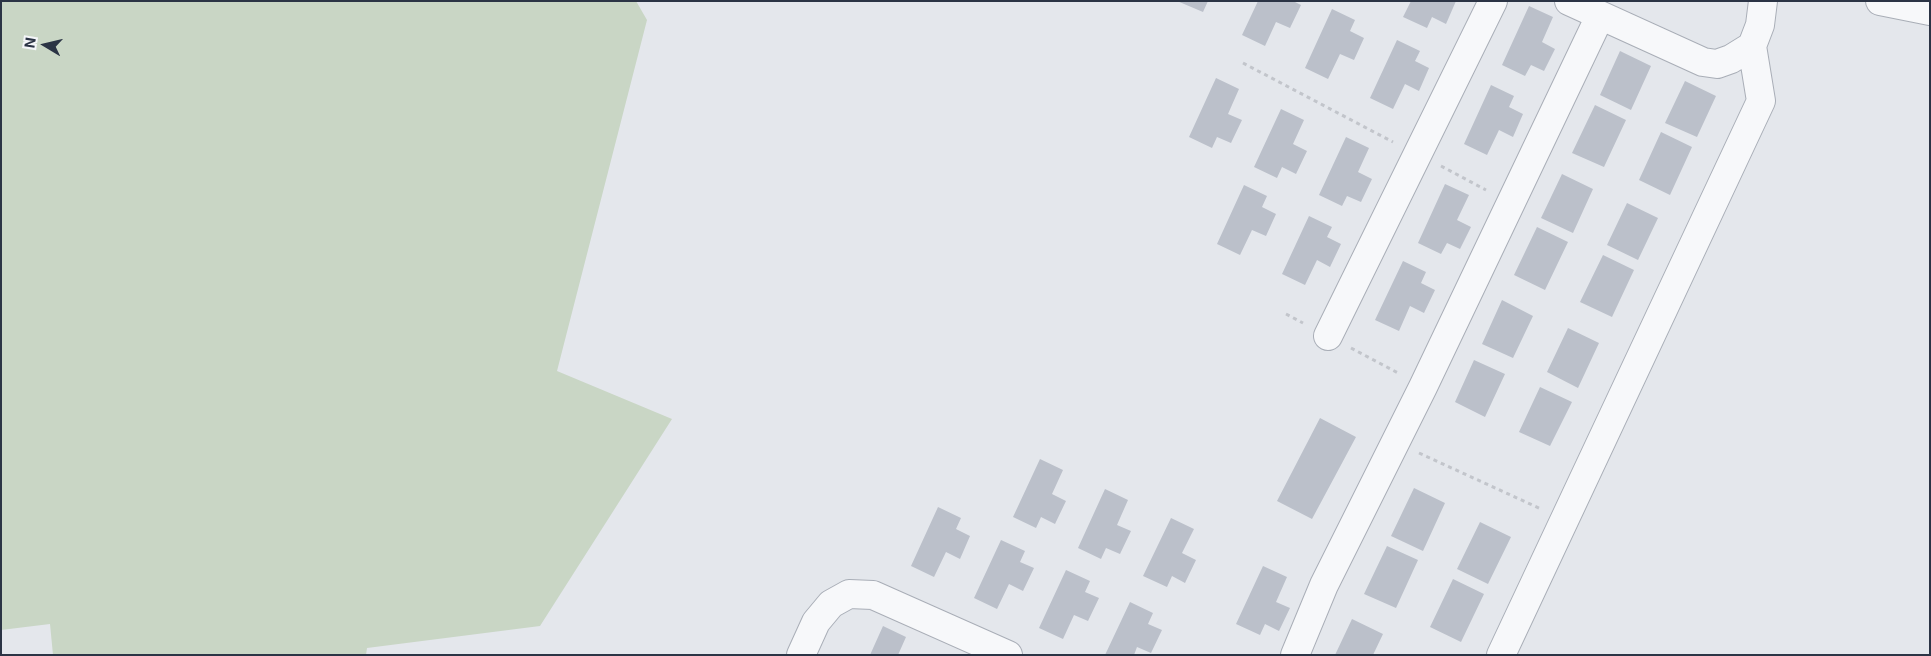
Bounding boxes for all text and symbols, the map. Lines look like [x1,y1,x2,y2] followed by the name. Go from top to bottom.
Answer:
[20,20,70,70] north arrow
[20,36,39,49] text: N

